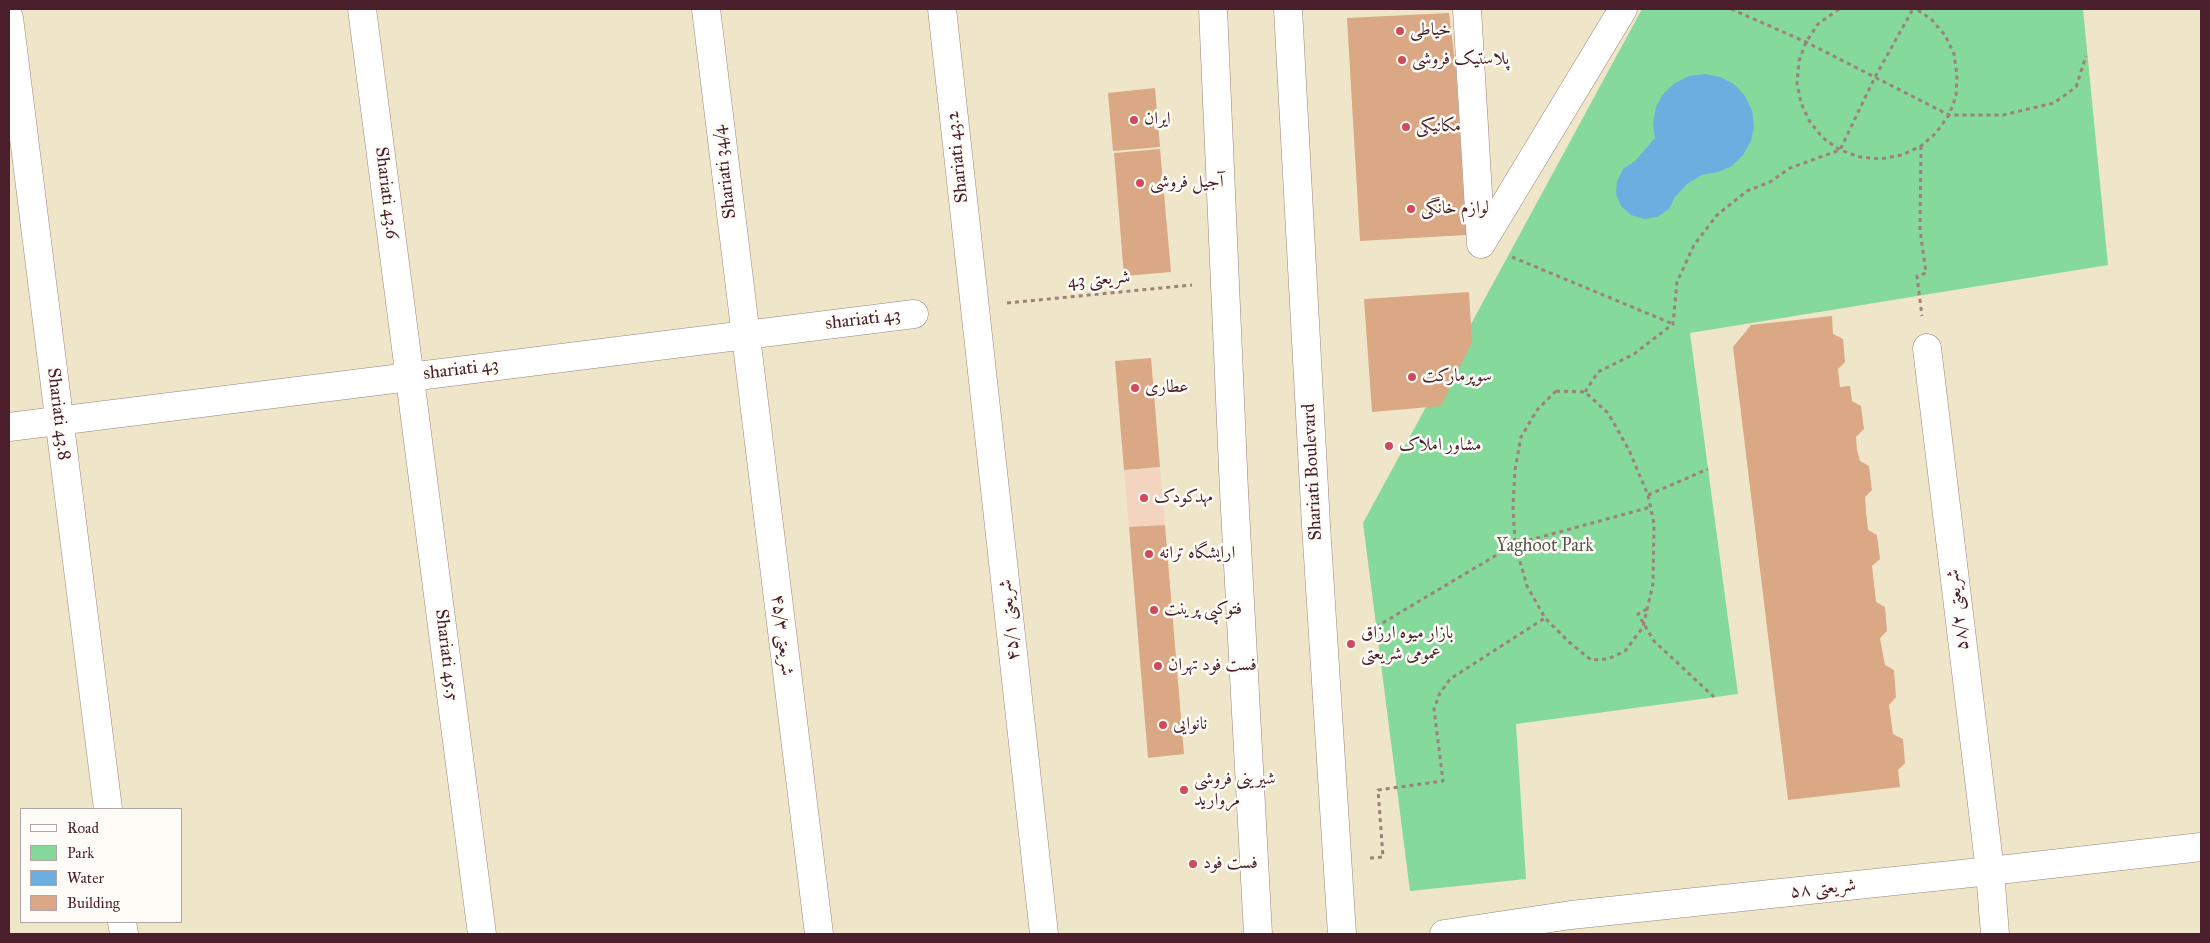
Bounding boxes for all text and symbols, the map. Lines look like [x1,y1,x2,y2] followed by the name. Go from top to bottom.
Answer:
[1410,20,1451,42] place label: خیاطی
[1394,25,1406,37] marker: خیاطی
[1412,49,1509,71] place label: پلاستیک فروشی
[1396,54,1408,66] marker: پلاستیک فروشی
[1144,109,1171,131] place label: ایران
[942,110,974,204] street label: Shariati 43.2
[1128,114,1140,126] marker: ایران
[1416,116,1461,138] place label: مکانیکی
[1400,121,1412,133] marker: مکانیکی
[709,124,741,220] street label: Shariati 34/4
[370,146,402,240] street label: Shariati 43.6
[1150,172,1224,194] place label: آجیل فروشی
[1134,177,1146,189] marker: آجیل فروشی
[1421,198,1489,220] place label: لوازم خانگی
[1405,203,1417,215] marker: لوازم خانگی
[1067,267,1131,293] street label: شریعتی 43
[824,305,902,335] street label: shariati 43
[422,355,500,385] street label: shariati 43
[1422,366,1492,388] place label: سوپرمارکت
[42,367,74,461] street label: Shariati 43.8
[1406,371,1418,383] marker: سوپرمارکت
[1145,377,1189,399] place label: عطاری
[1129,382,1141,394] marker: عطاری
[1299,403,1327,541] street label: Shariati Boulevard
[1399,435,1481,457] place label: مشاور املاک
[1383,440,1395,452] marker: مشاور املاک
[1154,487,1213,509] place label: مهدکودک
[1138,492,1150,504] marker: مهدکودک
[1496,536,1594,558] park label: Yaghoot Park
[1159,543,1235,565] place label: ارایشگاه ترانه
[1143,548,1155,560] marker: ارایشگاه ترانه
[1942,568,1974,652] street label: شریعتی ۵۸/۲
[995,578,1025,662] street label: شریعتی ۴۵/۱
[766,593,798,677] street label: شریعتی ۴۵/۳
[1164,599,1242,621] place label: فتوکپی پرینت
[1148,604,1160,616] marker: فتوکپی پرینت
[430,608,462,702] street label: Shariati 45.5
[1361,623,1453,666] place label: بازار میوه ارزاق عمومی شریعتی
[1345,638,1357,650] marker: بازار میوه ارزاق عمومی شریعتی
[1168,655,1257,677] place label: فست فود تهران
[1152,660,1164,672] marker: فست فود تهران
[1173,714,1207,736] place label: نانوایی
[1157,719,1169,731] marker: نانوایی
[1194,769,1276,812] place label: شیرینی فروشی مروارید
[1178,784,1190,796] marker: شیرینی فروشی مروارید
[20,808,182,923] legend
[67,819,99,837] text: Road
[67,844,94,862] text: Park
[1203,853,1258,875] place label: فست فود
[1187,858,1199,870] marker: فست فود
[67,869,104,887] text: Water
[1789,875,1857,903] street label: شریعتی ۵۸
[67,894,120,912] text: Building

